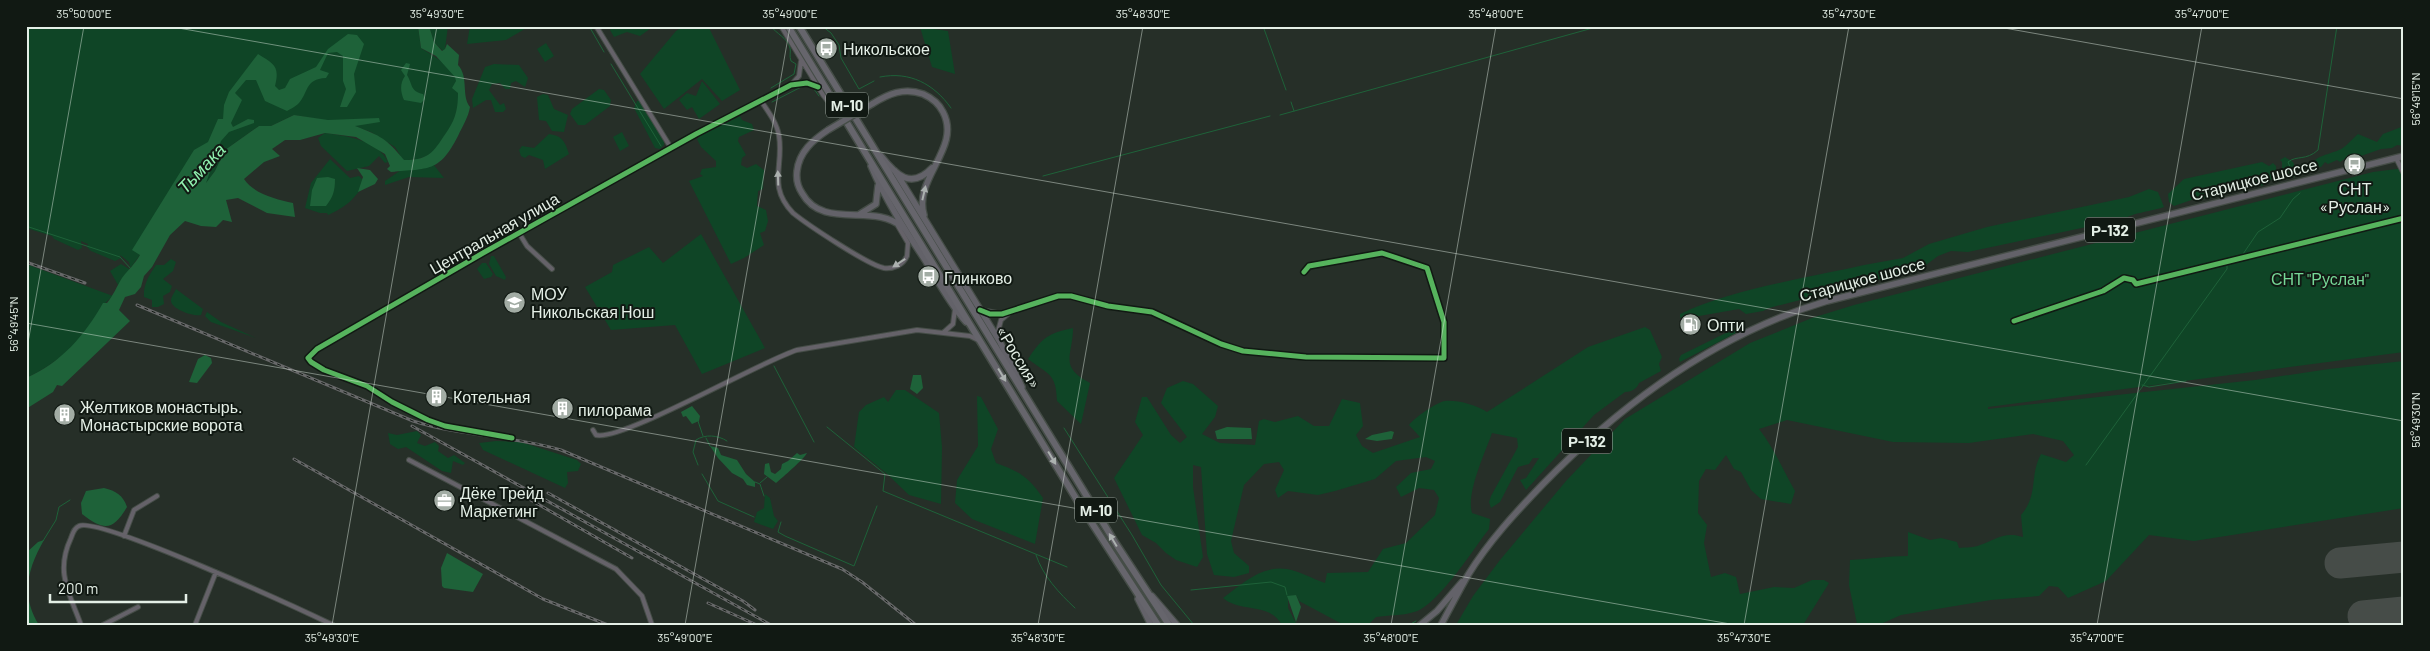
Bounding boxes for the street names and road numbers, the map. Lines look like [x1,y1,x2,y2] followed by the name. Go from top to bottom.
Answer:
[826,92,868,118] road number: М-10
[2189,154,2319,204] street label: Старицкое шоссе
[426,188,562,278] street label: Центральная улица
[2085,218,2135,242] road number: Р-132
[1797,253,1927,305] street label: Старицкое шоссе
[993,322,1045,392] street label: «Россия»
[1562,428,1612,454] road number: Р-132
[1075,498,1117,522] road number: М-10

